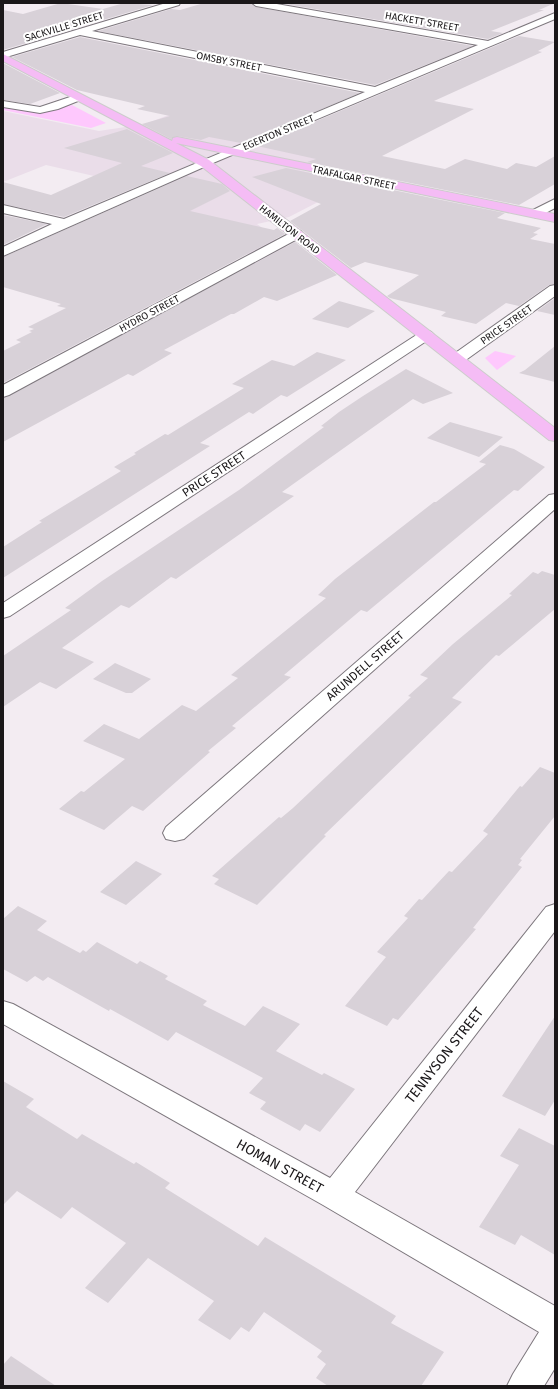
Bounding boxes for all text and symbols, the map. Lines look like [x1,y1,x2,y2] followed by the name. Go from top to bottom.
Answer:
[24,9,106,45] street label: SACKVILLE STREET
[384,10,460,35] street label: HACKETT STREET
[195,50,263,74] street label: OMSBY STREET
[241,112,317,153] street label: EGERTON STREET
[311,163,397,193] street label: TRAFALGAR STREET
[257,202,322,257] street label: HAMILTON ROAD
[117,293,182,335] street label: HYDRO STREET
[478,302,536,347] street label: PRICE STREET
[180,448,249,500] street label: PRICE STREET
[323,628,407,704] street label: ARUNDELL STREET
[402,1003,488,1107] street label: TENNYSON STREET
[233,1136,327,1198] street label: HOMAN STREET

